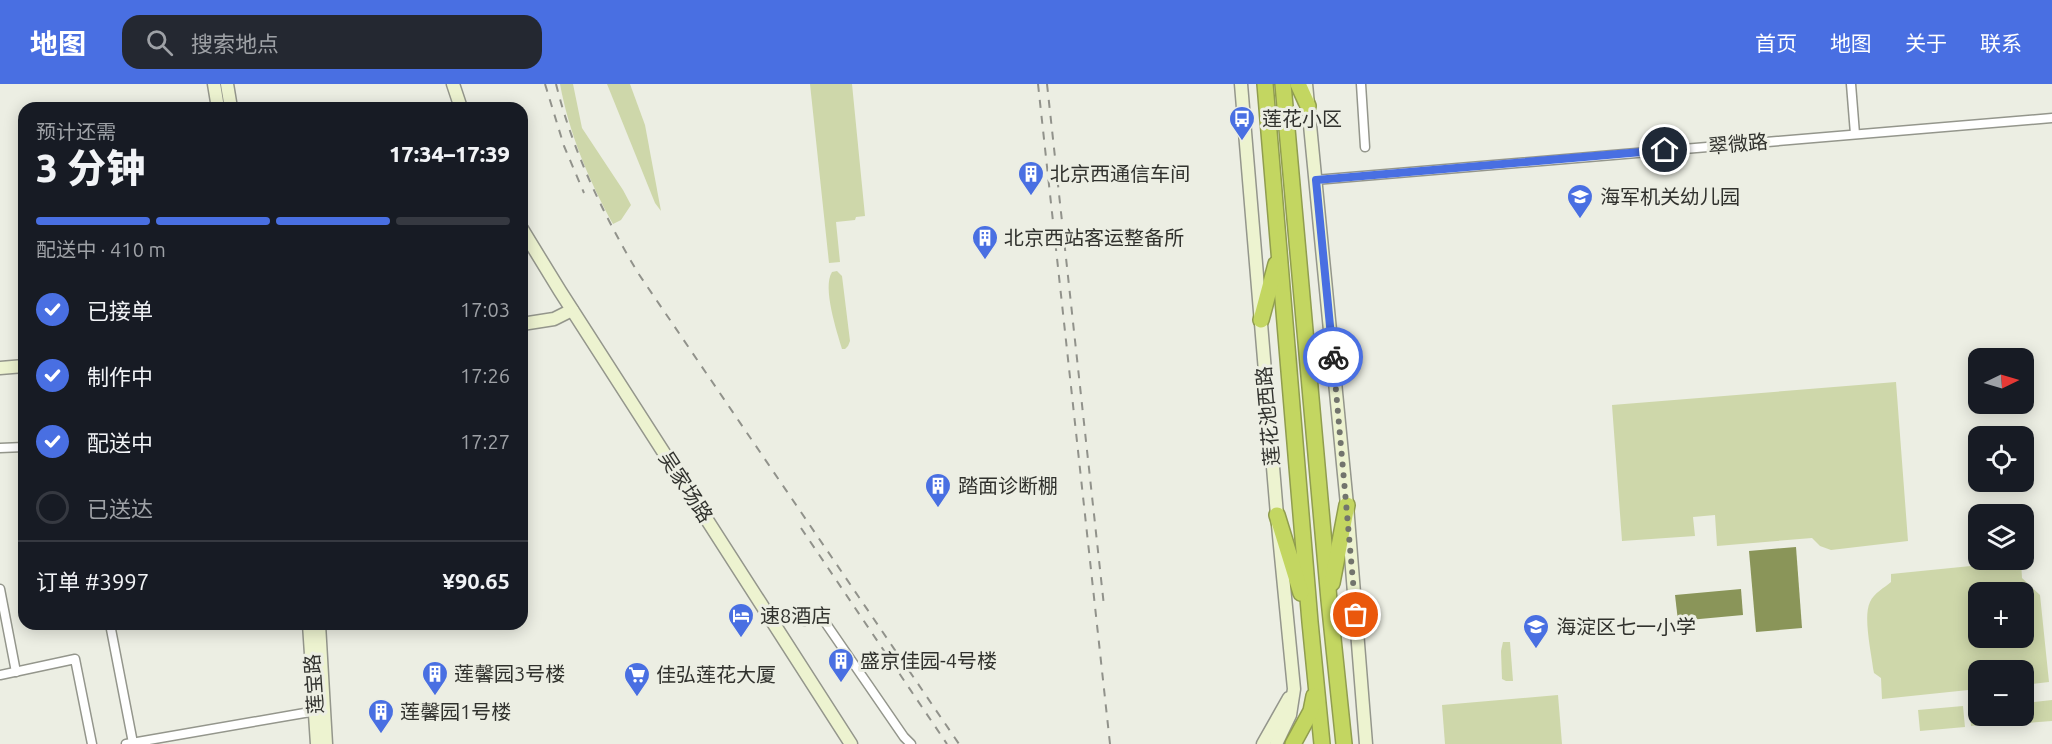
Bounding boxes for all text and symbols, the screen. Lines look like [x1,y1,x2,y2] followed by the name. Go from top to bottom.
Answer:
[122,15,542,69] search box
[143,26,176,59] icon: search
[30,28,86,59] text: 地图
[191,31,279,56] text: 搜索地点
[1755,31,1797,55] text: 首页
[1830,31,1872,55] text: 地图
[1905,31,1947,55] text: 关于
[1980,31,2022,55] text: 联系
[1227,104,1257,142] bus stop icon: 莲花小区
[1262,107,1342,130] place label: 莲花小区
[36,120,116,143] text: 预计还需
[1639,124,1690,175] pin
[1707,129,1769,158] street label: 翠微路
[1648,133,1681,166] icon: home
[389,141,510,166] text: 17:34–17:39
[36,146,145,189] text: 3 分钟
[1016,159,1046,197] building icon: 北京西通信车间
[1050,162,1190,185] place label: 北京西通信车间
[1565,182,1595,220] school or university icon: 海军机关幼儿园
[1600,185,1740,208] place label: 海军机关幼儿园
[970,223,1000,261] building icon: 北京西站客运整备所
[1004,226,1184,249] place label: 北京西站客运整备所
[36,238,166,261] text: 配送中 · 410 m
[36,293,69,326] icon: check
[87,298,153,323] text: 已接单
[460,298,510,321] text: 17:03
[1303,327,1363,387] courier
[1317,341,1350,374] icon: bike
[1968,348,2034,414] north arrow
[1968,348,2034,726] map controls
[36,359,69,392] icon: check
[87,364,153,389] text: 制作中
[460,364,510,387] text: 17:26
[1252,365,1283,467] street label: 莲花池西路
[36,425,69,458] icon: check
[1968,426,2034,492] button: locate
[87,430,153,455] text: 配送中
[460,430,510,453] text: 17:27
[655,447,718,527] street label: 吴家场路
[923,471,953,509] building icon: 踏面诊断棚
[958,474,1058,497] place label: 踏面诊断棚
[87,496,153,521] text: 已送达
[1968,504,2034,570] button: layers
[443,568,510,593] text: ¥90.65
[36,569,149,594] text: 订单 #3997
[1968,582,2034,648] button: +
[1330,589,1381,640] pin
[1339,598,1372,631] icon: bag
[726,601,756,639] hotel icon: 速8酒店
[760,604,831,627] place label: 速8酒店
[1521,612,1551,650] school or university icon: 海淀区七一小学
[1556,615,1696,638] place label: 海淀区七一小学
[826,646,856,684] building icon: 盛京佳园-4号楼
[860,649,997,672] place label: 盛京佳园-4号楼
[300,653,327,715] street label: 莲宝路
[420,659,450,697] building icon: 莲馨园3号楼
[622,660,652,698] supermarket icon: 佳弘莲花大厦
[1968,660,2034,726] button: −
[454,662,565,685] place label: 莲馨园3号楼
[656,663,776,686] place label: 佳弘莲花大厦
[366,697,396,735] building icon: 莲馨园1号楼
[400,700,511,723] place label: 莲馨园1号楼

